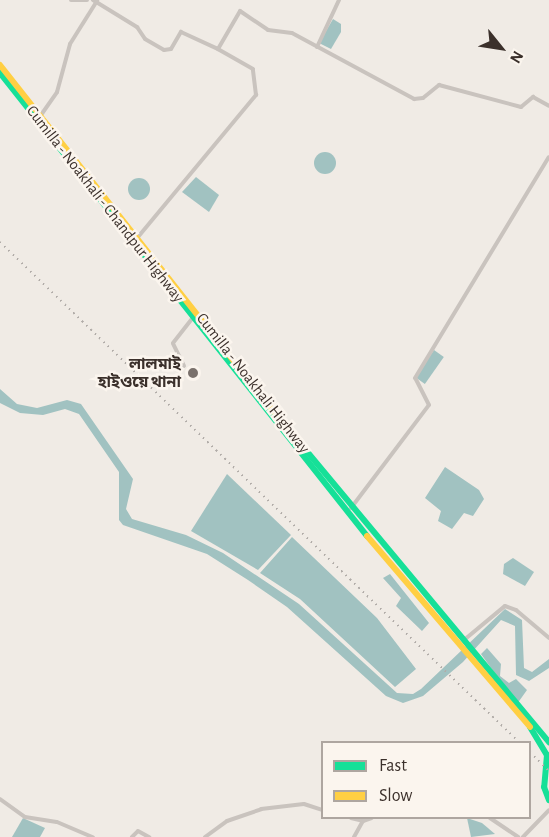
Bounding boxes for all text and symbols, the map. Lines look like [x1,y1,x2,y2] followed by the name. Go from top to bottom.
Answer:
[471,18,531,78] north arrow
[507,48,526,66] text: N
[22,102,188,306] street label: Cumilla - Noakhali - Chandpur Highway
[192,309,314,457] street label: Cumilla - Noakhali Highway
[98,354,181,392] place label: লালমাই হাইওয়ে থানা
[186,366,200,380] marker: লালমাই হাইওয়ে থানা
[321,741,531,819] legend
[379,757,407,775] text: Fast
[379,787,412,805] text: Slow

